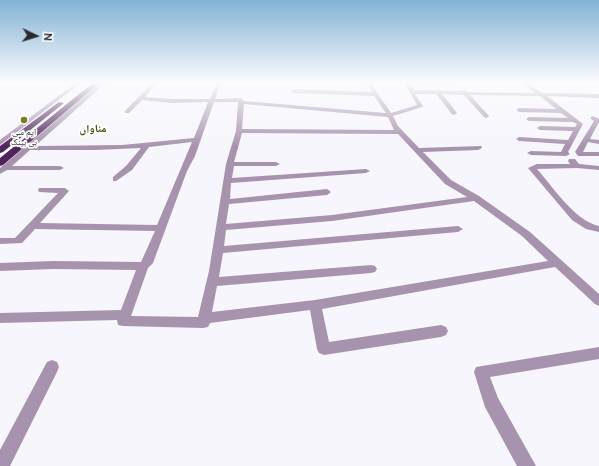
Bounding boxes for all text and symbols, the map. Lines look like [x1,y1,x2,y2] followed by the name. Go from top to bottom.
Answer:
[16,16,56,56] north arrow
[42,32,54,41] text: N
[19,115,29,125] marker: ایم سی بی بینک
[80,121,106,135] district label: مناواں
[11,127,37,148] place label: ایم سی بی بینک

